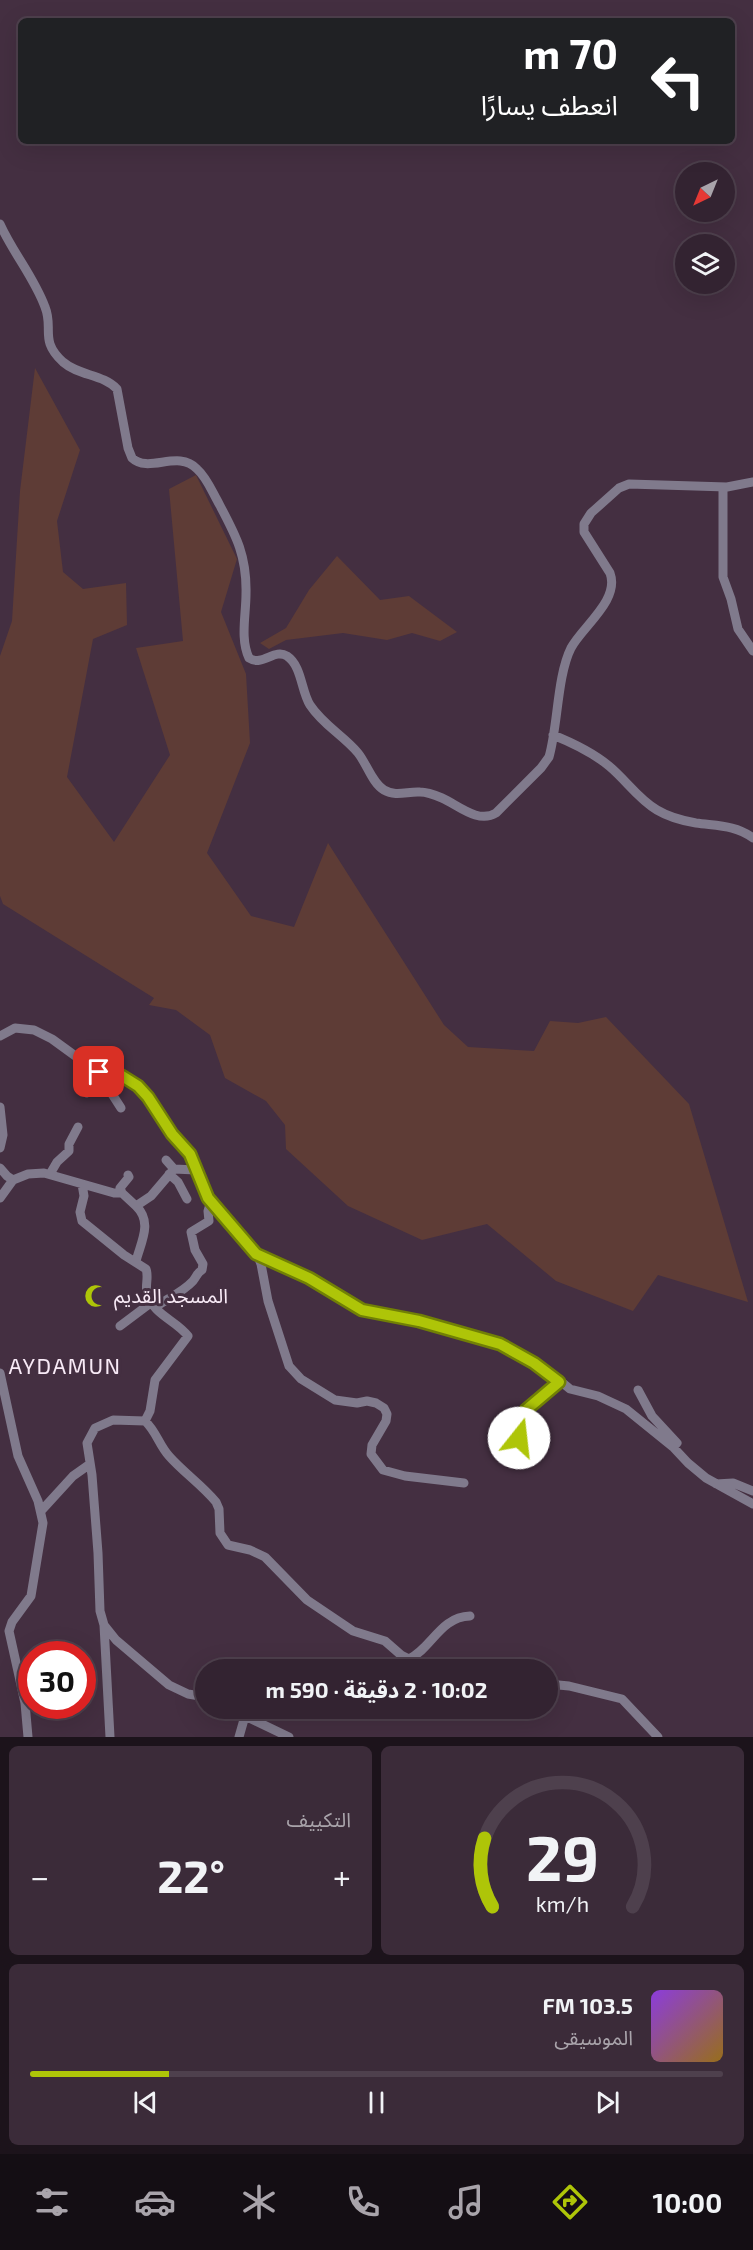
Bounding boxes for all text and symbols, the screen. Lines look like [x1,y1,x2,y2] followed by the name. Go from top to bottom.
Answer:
[523,27,618,77] text: 70 m
[639,42,717,120] icon: left
[481,88,618,120] text: انعطف يسارًا
[675,162,735,222] north arrow
[675,162,735,294] map controls
[675,234,735,294] button: layers
[73,1046,124,1097] pin
[82,1055,115,1088] icon: arrive
[83,1283,109,1309] mosque icon: المسجد القديم
[114,1283,228,1311] place label: المسجد القديم
[8,1352,122,1378] district label: AYDAMUN
[487,1406,551,1470] position arrow
[18,1641,96,1719] speed limit sign: 30
[266,1676,487,1702] text: 10:02 · 2 دقيقة · 590 m
[287,1807,351,1831] text: التكييف
[526,1819,599,1894] text: 29
[157,1848,225,1902] text: 22°
[30,1856,49,1896] text: −
[333,1856,351,1896] text: +
[536,1892,589,1917] text: km/h
[542,1992,633,2018] text: 103.5 FM
[554,2025,633,2049] text: الموسيقى
[129,2086,162,2119] icon: previous
[360,2086,393,2119] icon: pause
[591,2086,624,2119] icon: next
[31,2181,73,2223] icon: filters
[134,2181,176,2223] icon: car
[238,2181,280,2223] icon: climate
[342,2181,384,2223] icon: phone
[445,2181,487,2223] icon: music
[549,2181,591,2223] icon: directions
[652,2186,722,2218] text: 10:00

